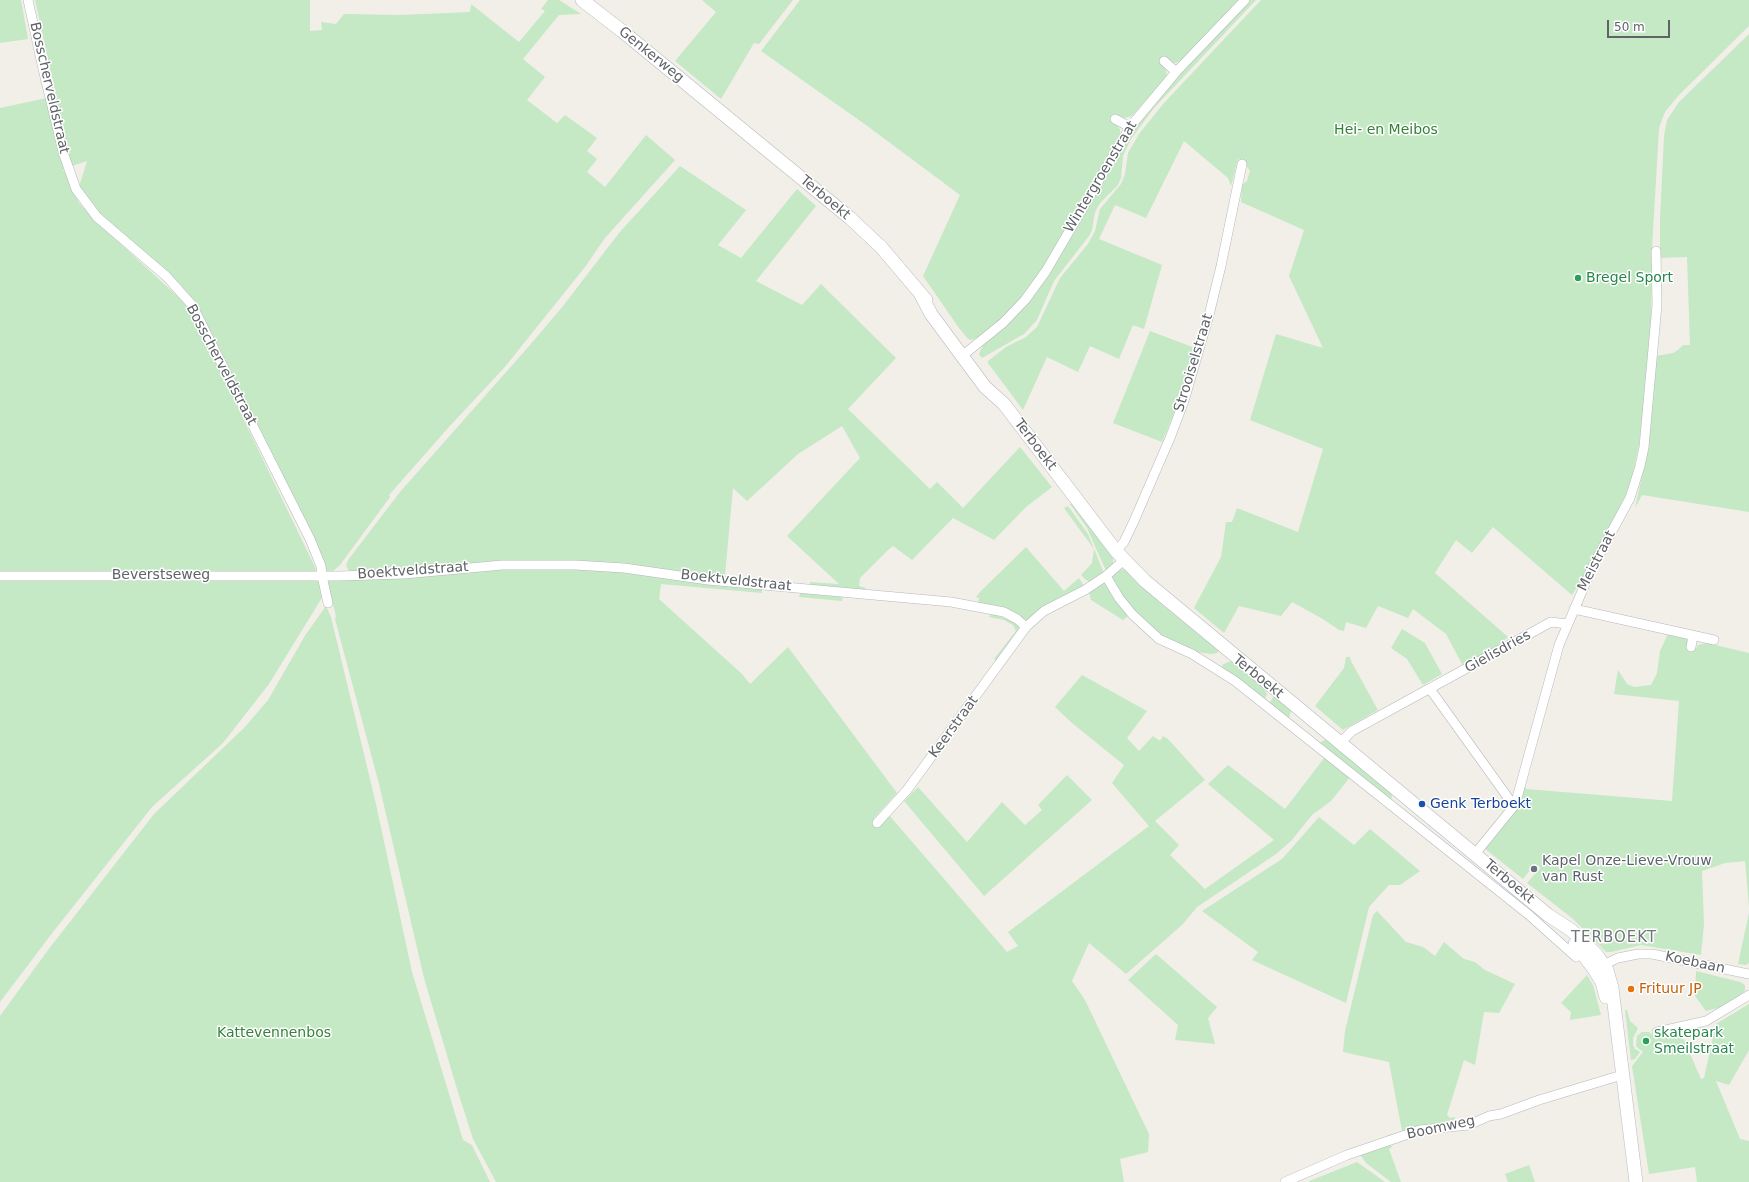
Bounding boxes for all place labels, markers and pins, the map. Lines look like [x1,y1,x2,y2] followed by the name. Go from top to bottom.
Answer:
[1586,270,1673,286] place label: Bregel Sport
[1573,273,1583,283] marker: Bregel Sport
[1430,796,1531,812] place label: Genk Terboekt
[1417,799,1427,809] marker: Genk Terboekt
[1542,853,1712,886] place label: Kapel Onze-Lieve-Vrouw van Rust
[1529,864,1539,874] marker: Kapel Onze-Lieve-Vrouw van Rust
[1639,981,1702,997] place label: Frituur JP
[1626,984,1636,994] marker: Frituur JP
[1654,1025,1734,1058] place label: skatepark Smeilstraat
[1641,1036,1651,1046] marker: skatepark Smeilstraat

